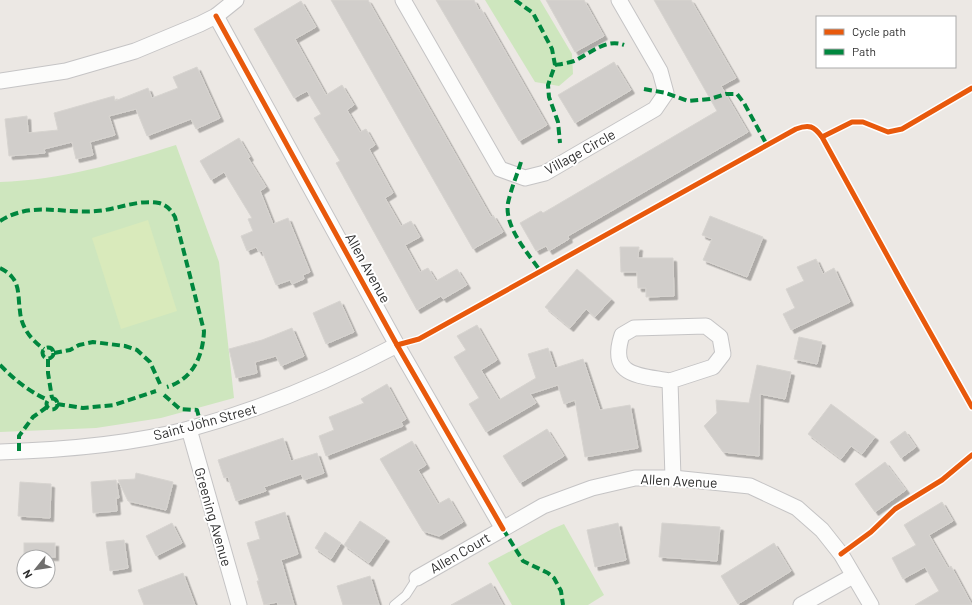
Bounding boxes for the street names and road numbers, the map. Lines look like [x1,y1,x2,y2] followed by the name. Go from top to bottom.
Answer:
[541,125,618,178] street label: Village Circle
[342,230,395,306] street label: Allen Avenue
[151,400,258,443] street label: Saint John Street
[191,466,236,568] street label: Greening Avenue
[640,470,718,491] street label: Allen Avenue
[427,529,493,577] street label: Allen Court

